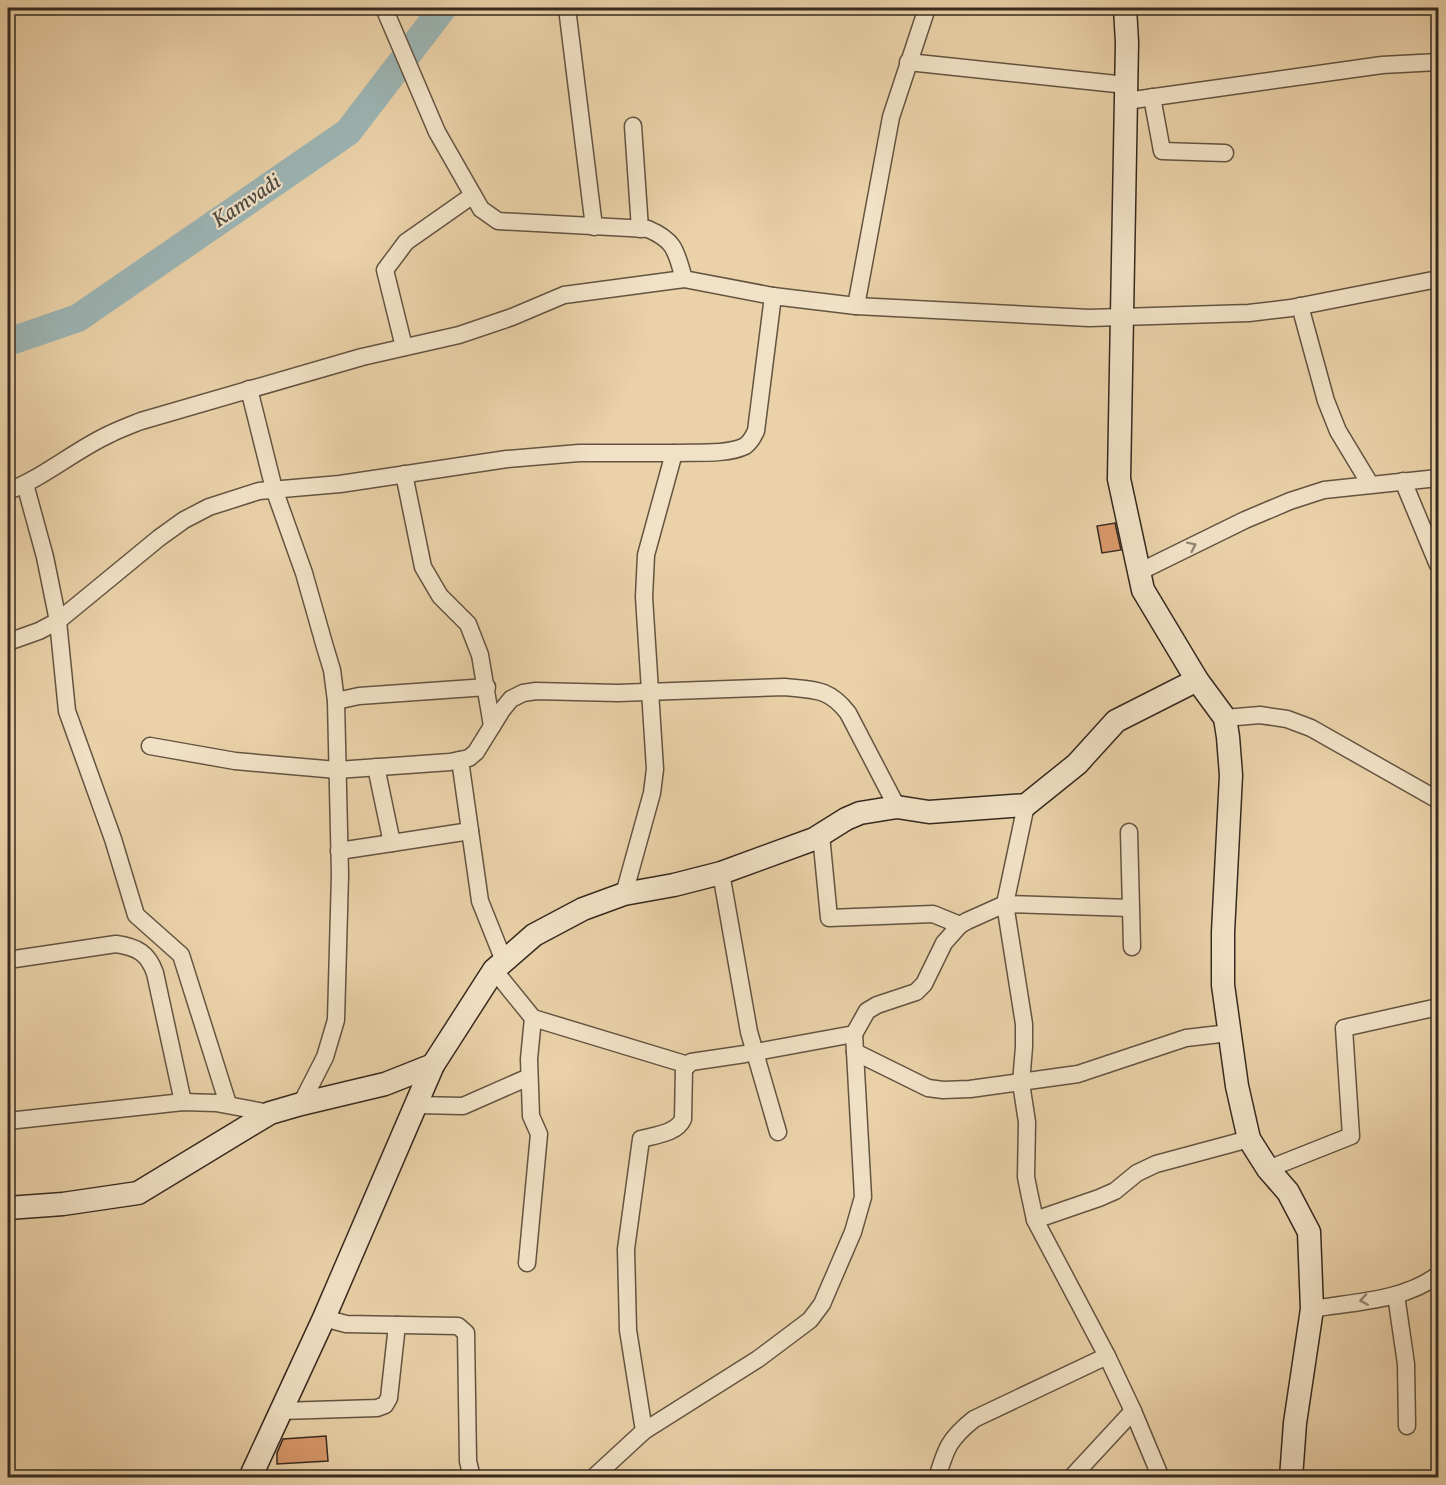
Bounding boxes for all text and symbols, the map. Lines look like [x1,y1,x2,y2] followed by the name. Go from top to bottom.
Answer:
[206,167,288,236] water label: Kamvadi
[1185,542,1196,554] one-way arrow
[1360,1293,1370,1306] one-way arrow

